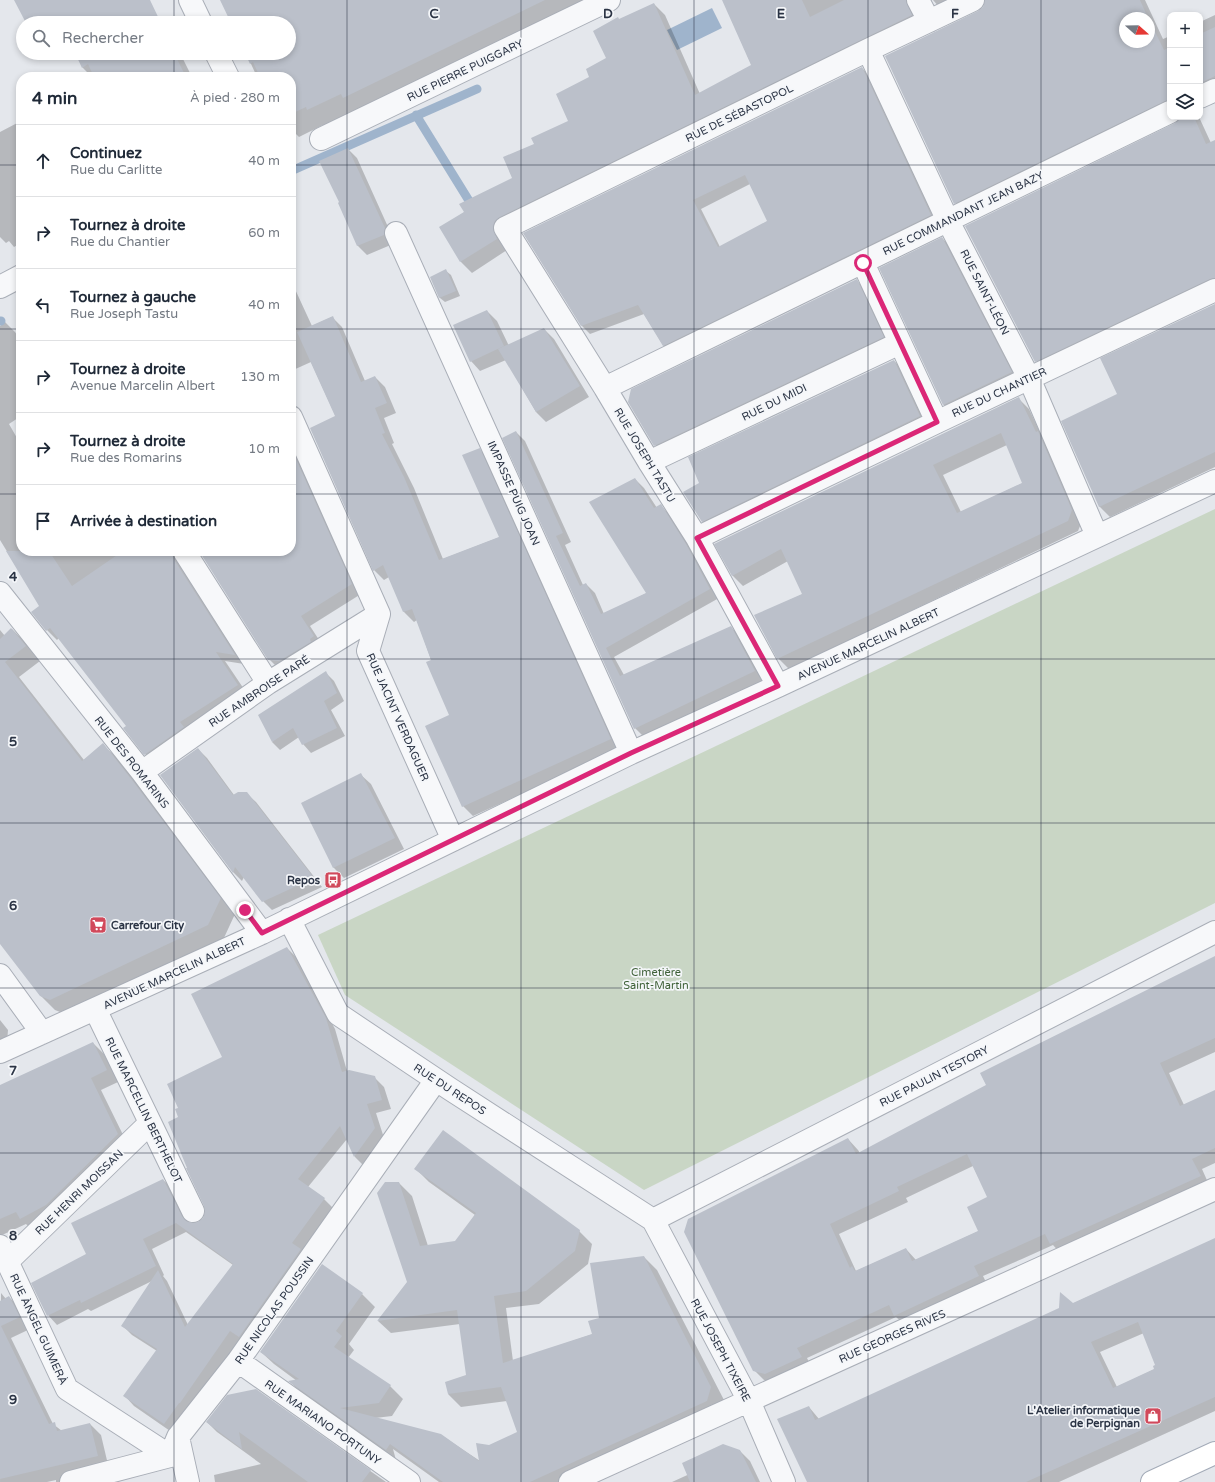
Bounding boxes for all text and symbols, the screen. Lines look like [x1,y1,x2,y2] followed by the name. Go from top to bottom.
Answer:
[429,6,439,22] text: C
[603,6,613,22] text: D
[777,6,785,22] text: E
[951,6,959,22] text: F
[1119,12,1155,48] north arrow
[1167,12,1203,120] map controls
[1167,12,1203,48] button: +
[16,16,296,60] search box
[30,27,52,49] icon: search
[62,29,144,47] text: Rechercher
[405,37,525,104] street label: RUE PIERRE PUIGGARY
[1167,48,1203,84] button: −
[683,81,796,145] street label: RUE DE SÉBASTOPOL
[1167,84,1203,120] button: layers
[32,88,77,109] text: 4 min
[190,90,280,106] text: À pied · 280 m
[70,144,142,162] text: Continuez
[32,150,54,172] icon: ahead
[248,153,280,169] text: 40 m
[70,162,162,178] text: Rue du Carlitte
[881,169,1046,258] street label: RUE COMMANDANT JEAN BAZY
[70,216,185,234] text: Tournez à droite
[32,222,54,244] icon: right
[248,225,280,241] text: 60 m
[70,234,170,250] text: Rue du Chantier
[957,247,1013,337] street label: RUE SAINT-LÉON
[854,254,872,272] route start
[70,288,196,306] text: Tournez à gauche
[32,294,54,316] icon: left
[248,297,280,313] text: 40 m
[70,306,178,322] text: Rue Joseph Tastu
[70,360,185,378] text: Tournez à droite
[950,365,1049,420] street label: RUE DU CHANTIER
[32,366,54,388] icon: right
[240,369,280,385] text: 130 m
[70,378,215,394] text: Avenue Marcelin Albert
[740,381,809,424] street label: RUE DU MIDI
[611,406,678,505] street label: RUE JOSEPH TASTU
[70,432,185,450] text: Tournez à droite
[32,438,54,460] icon: right
[485,439,543,548] street label: IMPASSE PUIG JOAN
[248,441,280,457] text: 10 m
[70,450,182,466] text: Rue des Romarins
[32,510,54,532] icon: arrive
[70,512,217,530] text: Arrivée à destination
[9,569,18,585] text: 4
[795,606,942,683] street label: AVENUE MARCELIN ALBERT
[363,651,432,783] street label: RUE JACINT VERDAGUER
[206,652,312,730] street label: RUE AMBROISE PARÉ
[92,714,172,811] street label: RUE DES ROMARINS
[9,734,17,750] text: 5
[323,870,343,890] bus stop icon: Repos
[287,874,321,888] place label: Repos
[9,898,17,914] text: 6
[236,901,254,919] route end
[88,915,108,935] supermarket icon: Carrefour City
[111,919,184,933] place label: Carrefour City
[101,935,248,1012] street label: AVENUE MARCELIN ALBERT
[623,966,689,992] park label: Cimetière Saint-Martin
[102,1035,185,1186] street label: RUE MARCELLIN BERTHELOT
[877,1043,991,1110] street label: RUE PAULIN TESTORY
[411,1061,488,1118] street label: RUE DU REPOS
[9,1063,17,1079] text: 7
[33,1147,126,1238] street label: RUE HENRI MOISSAN
[9,1228,17,1244] text: 8
[232,1254,317,1367] street label: RUE NICOLAS POUSSIN
[7,1271,71,1387] street label: RUE ÀNGEL GUIMERÀ
[688,1297,753,1404] street label: RUE JOSEPH TIXEIRE
[837,1307,948,1366] street label: RUE GEORGES RIVES
[262,1377,383,1468] street label: RUE MARIANO FORTUNY
[9,1392,17,1408] text: 9
[1027,1404,1141,1431] place label: L'Atelier informatique de Perpignan
[1143,1406,1163,1426] shop icon: L'Atelier informatique de Perpignan

